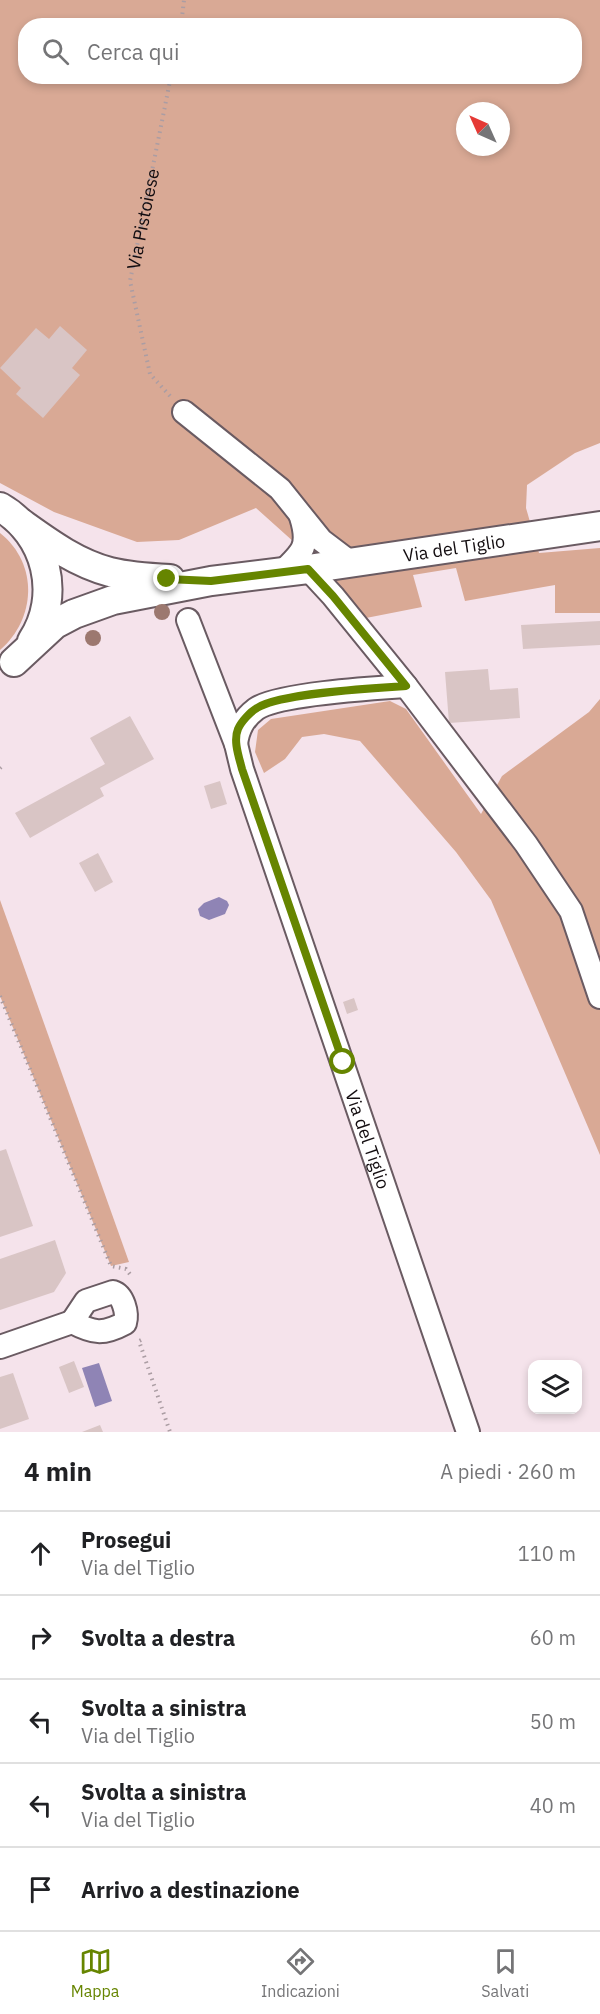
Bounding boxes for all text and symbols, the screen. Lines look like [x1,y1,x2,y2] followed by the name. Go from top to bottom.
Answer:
[18,18,582,84] search box
[39,35,72,68] icon: search
[87,37,179,66] text: Cerca qui
[456,102,510,156] north arrow
[121,166,164,272] street label: Via Pistoiese
[402,529,507,566] street label: Via del Tiglio
[153,565,179,591] route end
[329,1048,355,1074] route start
[341,1087,396,1192] street label: Via del Tiglio
[528,1360,582,1414] map controls
[528,1360,582,1414] button: layers
[24,1454,92,1488] text: 4 min
[440,1458,576,1485] text: A piedi · 260 m
[81,1525,171,1554] text: Prosegui
[24,1537,57,1570] icon: ahead
[518,1540,576,1567] text: 110 m
[81,1554,195,1581] text: Via del Tiglio
[24,1621,57,1654] icon: right
[81,1623,235,1652] text: Svolta a destra
[530,1624,576,1651] text: 60 m
[81,1693,246,1722] text: Svolta a sinistra
[24,1705,57,1738] icon: left
[530,1708,576,1735] text: 50 m
[81,1722,195,1749] text: Via del Tiglio
[81,1777,246,1806] text: Svolta a sinistra
[24,1789,57,1822] icon: left
[530,1792,576,1819] text: 40 m
[81,1806,195,1833] text: Via del Tiglio
[24,1873,57,1906] icon: arrive
[81,1875,300,1904] text: Arrivo a destinazione
[71,1945,119,2001] tab: Mappa
[261,1945,340,2001] tab: Indicazioni
[481,1945,529,2001] tab: Salvati

